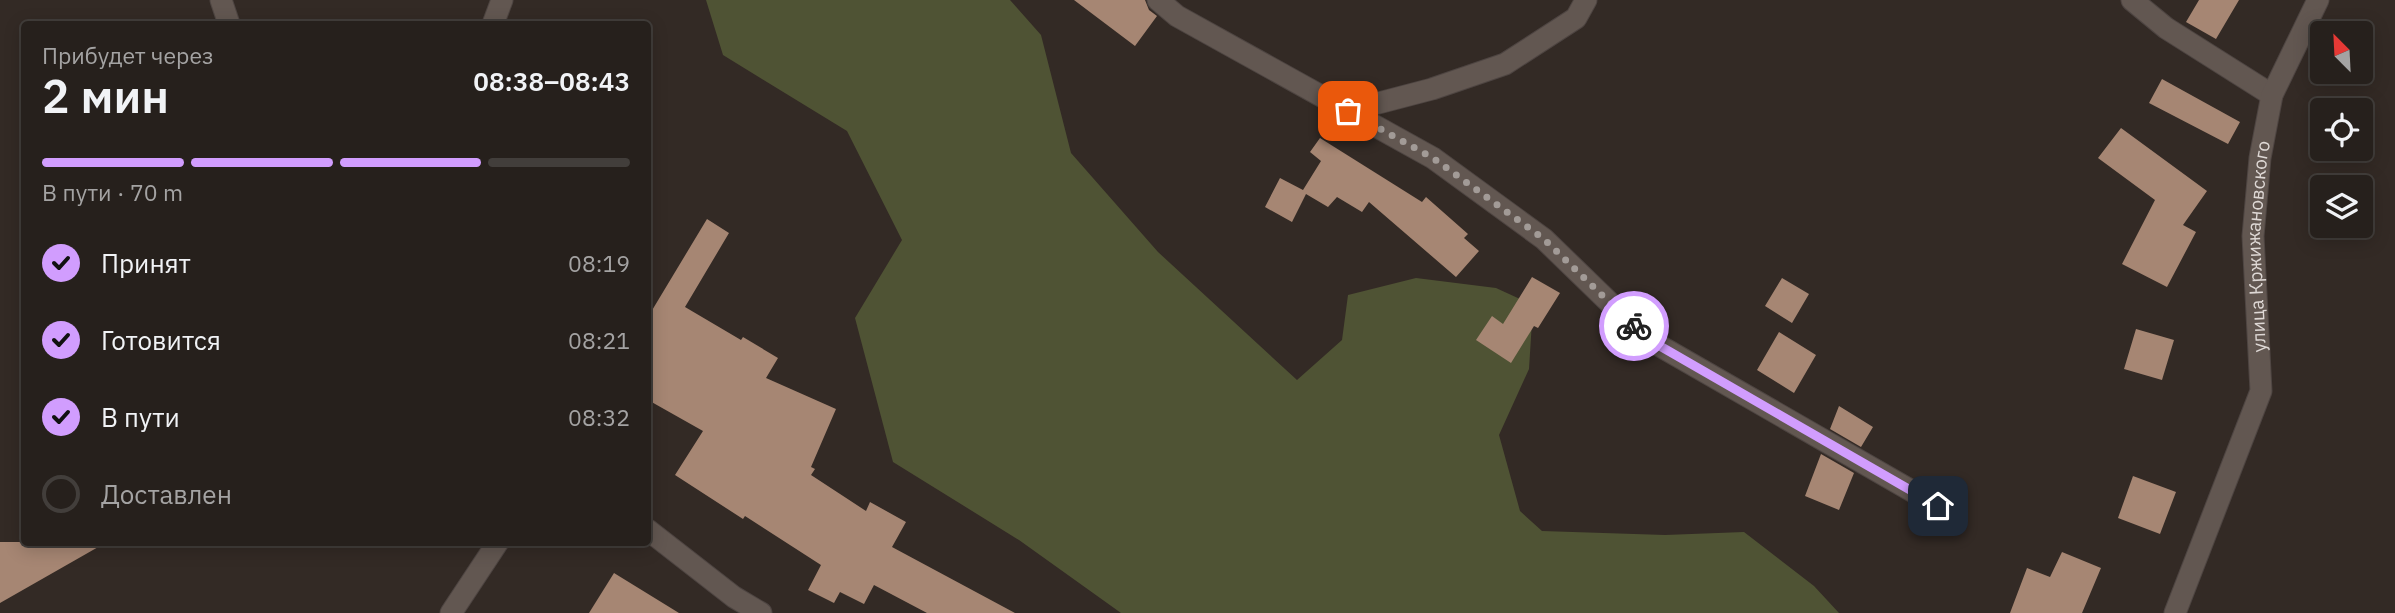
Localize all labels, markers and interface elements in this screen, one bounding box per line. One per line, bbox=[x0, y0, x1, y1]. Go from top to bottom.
north arrow bbox=[2310, 21, 2373, 84]
map controls bbox=[2310, 21, 2373, 238]
text: Прибудет через bbox=[42, 40, 214, 70]
text: 08:38–08:43 bbox=[473, 64, 630, 98]
text: 2 мин bbox=[42, 66, 169, 126]
pin bbox=[1318, 81, 1378, 141]
icon: bag bbox=[1329, 92, 1367, 130]
button: locate bbox=[2310, 98, 2373, 161]
street label: улица Кржижановского bbox=[2241, 139, 2275, 353]
button: layers bbox=[2310, 175, 2373, 238]
text: В пути · 70 m bbox=[42, 177, 183, 207]
icon: check bbox=[42, 244, 80, 282]
text: Принят bbox=[101, 246, 191, 280]
text: 08:19 bbox=[568, 248, 630, 278]
courier bbox=[1599, 291, 1669, 361]
icon: bike bbox=[1615, 307, 1653, 345]
icon: check bbox=[42, 321, 80, 359]
text: Готовится bbox=[101, 323, 221, 357]
text: 08:21 bbox=[568, 325, 630, 355]
icon: check bbox=[42, 398, 80, 436]
text: В пути bbox=[101, 400, 180, 434]
text: 08:32 bbox=[568, 402, 630, 432]
pin bbox=[1908, 476, 1968, 536]
text: Доставлен bbox=[101, 477, 232, 511]
icon: home bbox=[1919, 487, 1957, 525]

